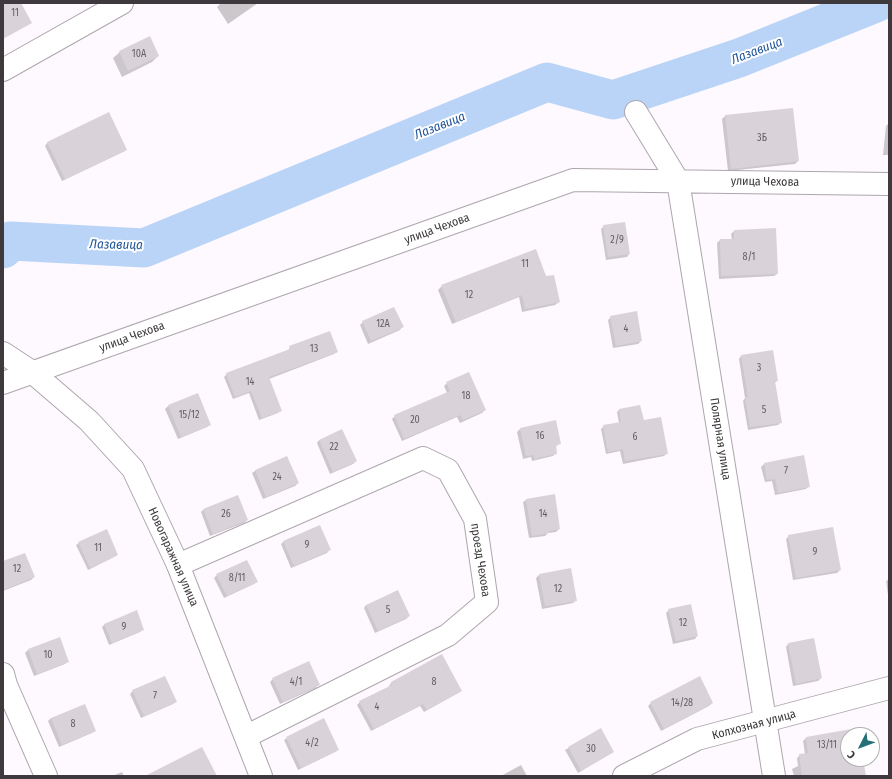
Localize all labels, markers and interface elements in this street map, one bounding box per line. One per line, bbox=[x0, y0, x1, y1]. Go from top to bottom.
house number: 11 bbox=[11, 7, 19, 19]
water label: Лазавица bbox=[729, 34, 785, 68]
house number: 10А bbox=[132, 48, 146, 60]
water label: Лазавица bbox=[412, 109, 468, 143]
house number: 3Б bbox=[757, 132, 767, 144]
street label: улица Чехова bbox=[731, 174, 799, 190]
street label: улица Чехова bbox=[402, 211, 472, 247]
house number: 2/9 bbox=[610, 234, 624, 246]
water label: Лазавица bbox=[89, 237, 143, 253]
house number: 8/1 bbox=[743, 251, 755, 263]
house number: 11 bbox=[521, 258, 529, 270]
house number: 12 bbox=[465, 289, 473, 301]
house number: 12А bbox=[376, 318, 390, 330]
street label: улица Чехова bbox=[97, 319, 167, 355]
house number: 4 bbox=[624, 323, 628, 335]
house number: 13 bbox=[310, 343, 318, 355]
house number: 3 bbox=[757, 362, 761, 374]
house number: 14 bbox=[246, 376, 254, 388]
house number: 18 bbox=[462, 390, 470, 402]
street label: Полярная улица bbox=[706, 397, 734, 481]
house number: 5 bbox=[762, 404, 766, 416]
house number: 15/12 bbox=[179, 409, 199, 421]
house number: 20 bbox=[410, 414, 420, 426]
house number: 16 bbox=[536, 430, 544, 442]
house number: 6 bbox=[633, 431, 637, 443]
house number: 22 bbox=[330, 441, 338, 453]
house number: 7 bbox=[784, 465, 788, 477]
house number: 24 bbox=[272, 471, 282, 483]
street label: Новогаражная улица bbox=[145, 505, 201, 609]
house number: 26 bbox=[221, 508, 231, 520]
house number: 14 bbox=[539, 508, 547, 520]
street label: проезд Чехова bbox=[467, 522, 493, 598]
house number: 9 bbox=[305, 539, 309, 551]
house number: 11 bbox=[94, 542, 102, 554]
house number: 9 bbox=[813, 546, 817, 558]
house number: 12 bbox=[13, 563, 21, 575]
house number: 8/11 bbox=[229, 572, 245, 584]
house number: 12 bbox=[554, 583, 562, 595]
house number: 5 bbox=[386, 604, 390, 616]
house number: 12 bbox=[679, 617, 687, 629]
house number: 9 bbox=[122, 621, 126, 633]
house number: 10 bbox=[43, 649, 53, 661]
house number: 4/1 bbox=[290, 676, 302, 688]
house number: 8 bbox=[432, 676, 436, 688]
house number: 7 bbox=[153, 690, 157, 702]
house number: 14/28 bbox=[671, 697, 693, 709]
house number: 4 bbox=[375, 701, 379, 713]
street label: Колхозная улица bbox=[711, 707, 797, 743]
house number: 8 bbox=[71, 718, 75, 730]
north arrow bbox=[840, 727, 880, 767]
house number: 4/2 bbox=[305, 737, 319, 749]
house number: 13/11 bbox=[817, 739, 837, 751]
house number: 30 bbox=[586, 743, 596, 755]
text: С bbox=[845, 748, 858, 761]

